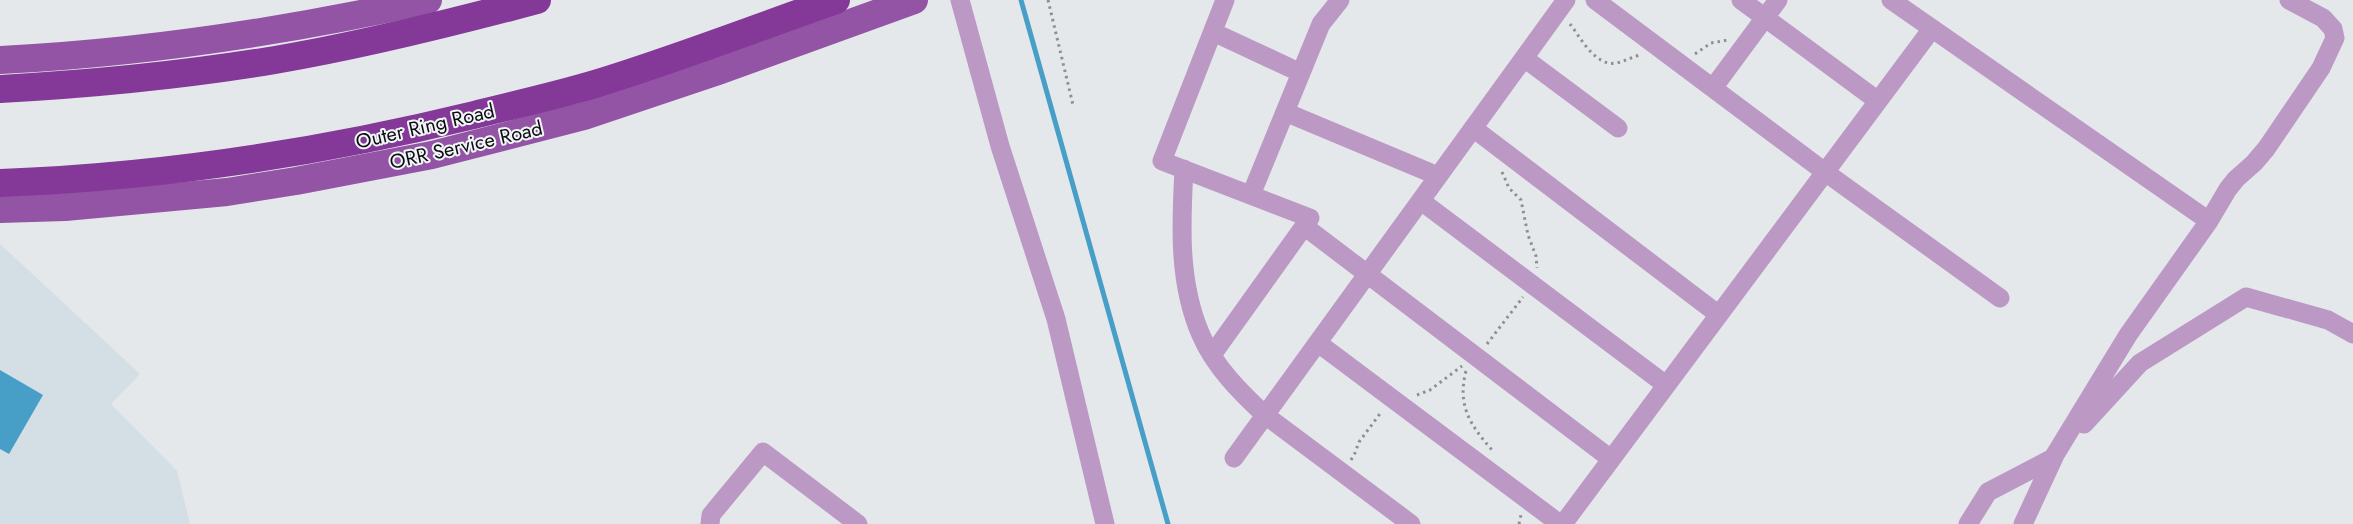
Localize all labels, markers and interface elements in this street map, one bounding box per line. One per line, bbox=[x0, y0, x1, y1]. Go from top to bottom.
street label: Outer Ring Road bbox=[353, 96, 497, 157]
street label: ORR Service Road bbox=[387, 114, 545, 177]

